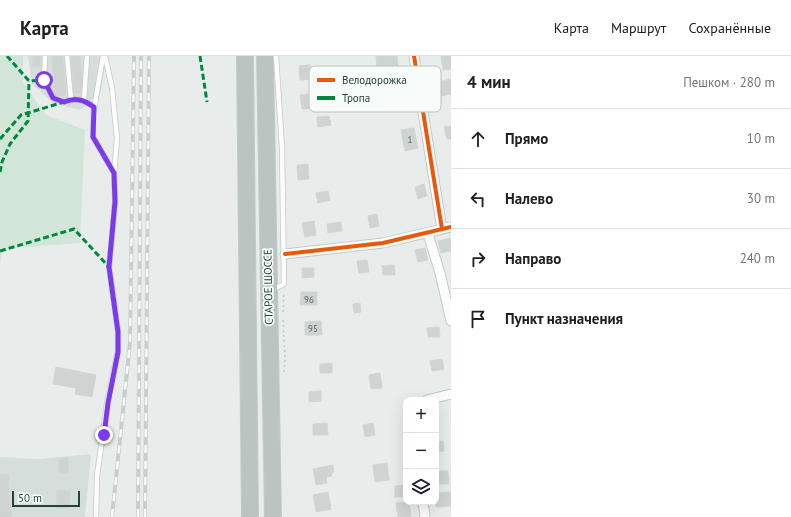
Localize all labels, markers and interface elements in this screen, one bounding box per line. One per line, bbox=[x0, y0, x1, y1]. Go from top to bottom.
text: Карта bbox=[20, 16, 69, 40]
text: Карта bbox=[554, 19, 589, 37]
text: Маршрут bbox=[611, 19, 666, 37]
text: Сохранённые bbox=[688, 19, 771, 37]
legend bbox=[309, 66, 441, 112]
route start bbox=[35, 71, 53, 89]
text: 4 мин bbox=[467, 71, 511, 93]
text: Велодорожка bbox=[342, 73, 407, 87]
text: Пешком · 280 m bbox=[683, 74, 775, 91]
text: Тропа bbox=[342, 91, 370, 105]
icon: ahead bbox=[467, 128, 489, 150]
text: Прямо bbox=[505, 129, 548, 148]
text: 10 m bbox=[747, 130, 775, 147]
house number: 1 bbox=[408, 134, 413, 145]
icon: left bbox=[467, 188, 489, 210]
text: Налево bbox=[505, 189, 553, 208]
text: 30 m bbox=[747, 190, 775, 207]
icon: right bbox=[467, 248, 489, 270]
street label: СТАРОЕ ШОССЕ bbox=[260, 249, 276, 325]
text: Направо bbox=[505, 249, 561, 268]
text: 240 m bbox=[740, 250, 775, 267]
house number: 96 bbox=[304, 294, 314, 305]
icon: arrive bbox=[467, 308, 489, 330]
text: Пункт назначения bbox=[505, 309, 623, 328]
house number: 95 bbox=[308, 323, 318, 334]
map controls bbox=[403, 397, 439, 505]
button: + bbox=[403, 397, 439, 433]
route end bbox=[95, 426, 113, 444]
button: − bbox=[403, 433, 439, 469]
button: layers bbox=[403, 469, 439, 505]
scale bar bbox=[12, 489, 80, 508]
text: 50 m bbox=[18, 491, 42, 505]

